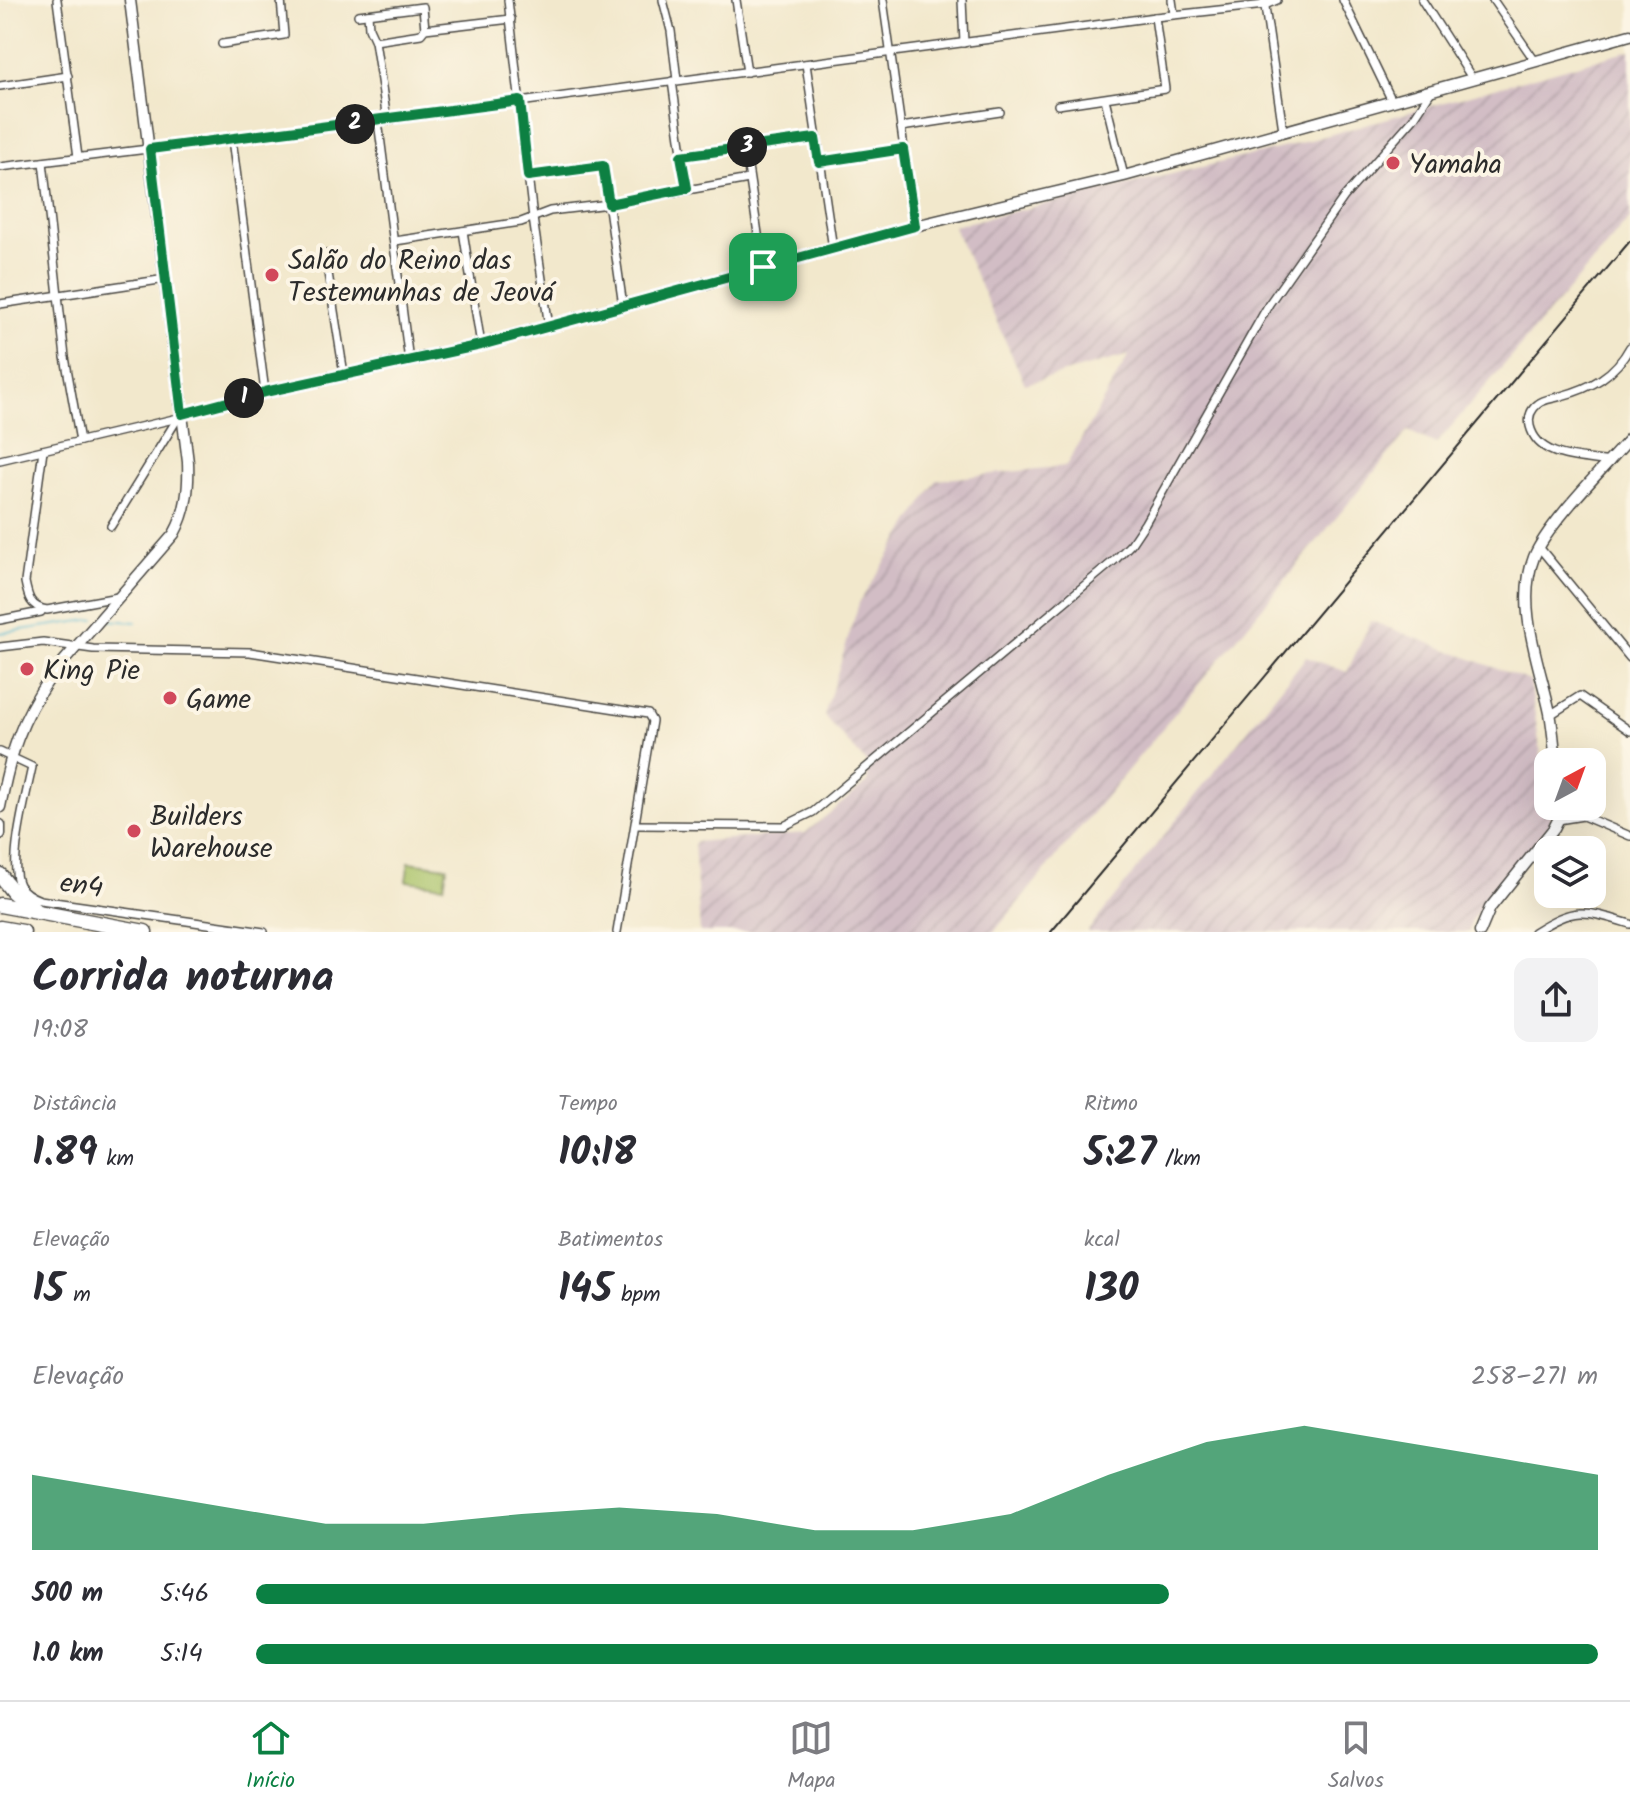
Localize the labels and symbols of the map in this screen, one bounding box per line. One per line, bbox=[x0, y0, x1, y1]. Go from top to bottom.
pin: 2 bbox=[335, 104, 375, 144]
pin: 3 bbox=[727, 127, 767, 167]
place label: Yamaha bbox=[1409, 143, 1502, 188]
marker: Yamaha bbox=[1384, 154, 1402, 172]
pin bbox=[729, 233, 797, 301]
place label: Salão do Reino das Testemunhas de Jeová bbox=[288, 239, 557, 316]
marker: Salão do Reino das Testemunhas de Jeová bbox=[263, 266, 281, 284]
pin: 1 bbox=[224, 378, 264, 418]
place label: King Pie bbox=[43, 649, 141, 694]
marker: King Pie bbox=[18, 660, 36, 678]
place label: Game bbox=[186, 678, 252, 723]
marker: Game bbox=[161, 689, 179, 707]
north arrow bbox=[1534, 748, 1606, 820]
place label: Builders Warehouse bbox=[150, 795, 273, 872]
marker: Builders Warehouse bbox=[125, 822, 143, 840]
street label: en4 bbox=[57, 861, 106, 912]

